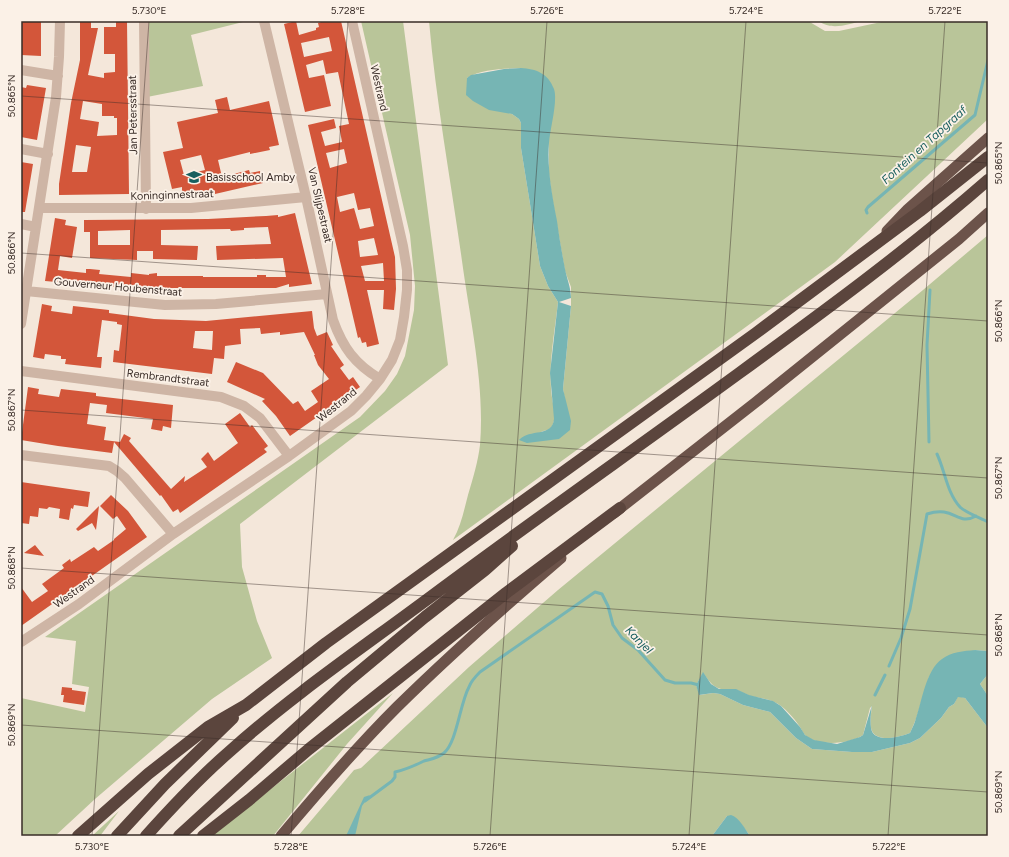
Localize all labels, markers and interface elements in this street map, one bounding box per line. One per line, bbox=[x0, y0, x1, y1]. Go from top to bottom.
text: 5.730°E bbox=[132, 4, 166, 17]
text: 5.728°E bbox=[331, 4, 365, 17]
text: 5.726°E bbox=[530, 4, 564, 17]
text: 5.724°E bbox=[729, 4, 763, 17]
text: 5.722°E bbox=[928, 4, 962, 17]
street label: Westrand bbox=[367, 63, 391, 113]
text: 50.865°N bbox=[5, 74, 18, 118]
street label: Jan Petersstraat bbox=[126, 75, 140, 155]
water label: Fontein en Tapgraaf bbox=[879, 102, 971, 187]
text: 50.865°N bbox=[992, 141, 1005, 185]
street label: Van Slijpestraat bbox=[305, 166, 335, 244]
school or university icon: Basisschool Amby bbox=[185, 168, 203, 186]
place label: Basisschool Amby bbox=[206, 171, 295, 184]
street label: Koninginnestraat bbox=[130, 187, 214, 203]
text: 50.866°N bbox=[5, 231, 18, 275]
street label: Gouverneur Houbenstraat bbox=[53, 275, 183, 299]
text: 50.866°N bbox=[992, 299, 1005, 343]
street label: Rembrandtstraat bbox=[126, 366, 210, 390]
street label: Westrand bbox=[315, 385, 359, 425]
text: 50.867°N bbox=[5, 389, 18, 431]
text: 50.867°N bbox=[992, 457, 1005, 499]
text: 50.868°N bbox=[5, 546, 18, 590]
street label: Westrand bbox=[51, 573, 97, 611]
text: 50.868°N bbox=[992, 613, 1005, 657]
water label: Kanjel bbox=[622, 623, 656, 657]
text: 50.869°N bbox=[5, 703, 18, 747]
text: 50.869°N bbox=[992, 770, 1005, 814]
text: 5.730°E bbox=[75, 840, 109, 853]
text: 5.728°E bbox=[274, 840, 308, 853]
text: 5.726°E bbox=[473, 840, 507, 853]
text: 5.724°E bbox=[672, 840, 706, 853]
text: 5.722°E bbox=[872, 840, 906, 853]

